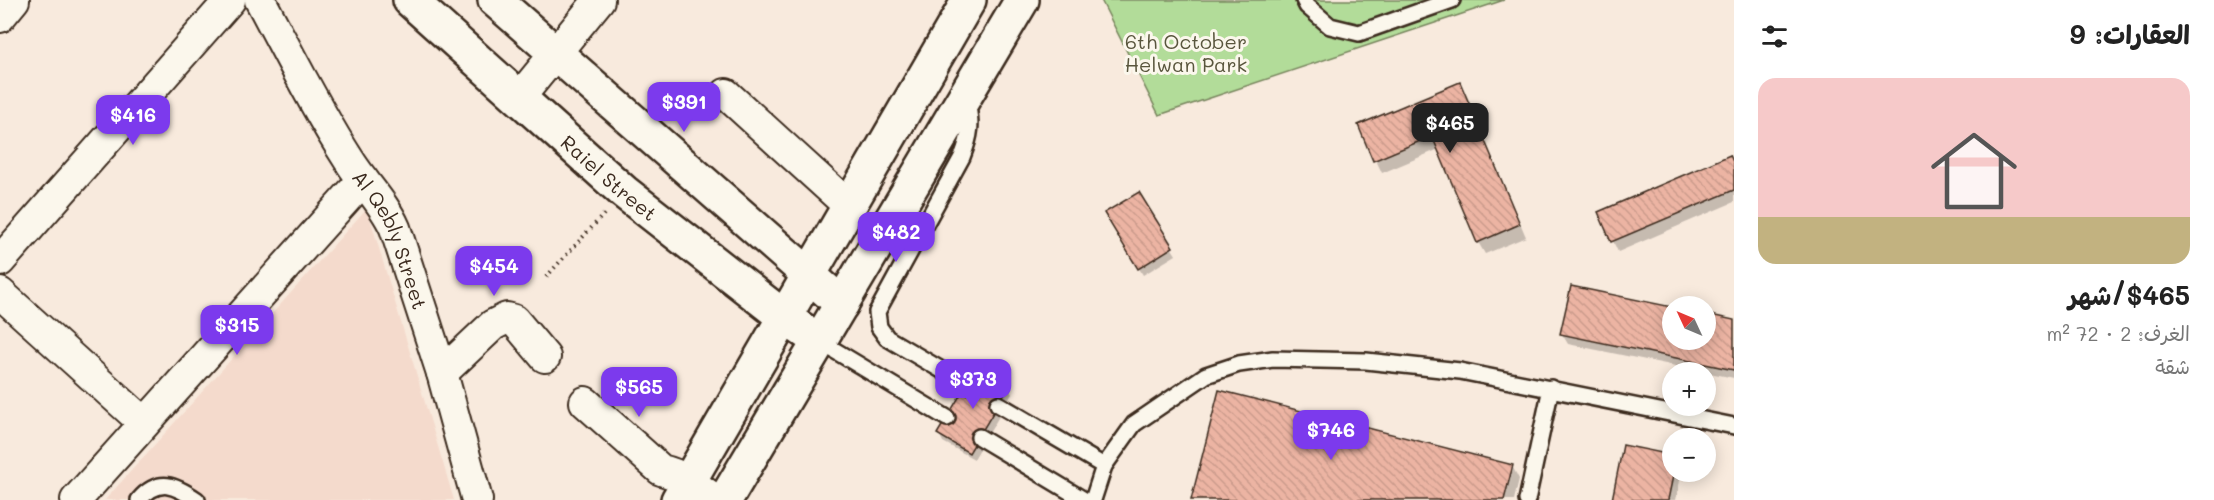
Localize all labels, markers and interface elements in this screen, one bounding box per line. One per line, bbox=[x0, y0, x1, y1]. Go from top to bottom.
text: العقارات: 9 bbox=[2070, 17, 2190, 51]
icon: filters bbox=[1758, 20, 1791, 53]
park label: 6th October Helwan Park bbox=[1125, 28, 1247, 77]
pin: $391 bbox=[648, 82, 720, 133]
text: $391 bbox=[661, 88, 707, 114]
pin: $416 bbox=[97, 95, 169, 146]
text: $416 bbox=[110, 101, 156, 127]
pin: $465 bbox=[1414, 103, 1486, 154]
text: $465 bbox=[1426, 109, 1474, 135]
icon: home bbox=[1920, 117, 2028, 225]
street label: Raiel Street bbox=[556, 129, 663, 226]
street label: Al Qebly Street bbox=[347, 165, 433, 312]
pin: $482 bbox=[860, 212, 932, 263]
text: $482 bbox=[872, 218, 920, 244]
pin: $454 bbox=[458, 246, 530, 297]
text: $454 bbox=[469, 252, 519, 278]
text: $465/شهر bbox=[2068, 278, 2190, 312]
north arrow bbox=[1662, 296, 1716, 350]
map controls bbox=[1662, 296, 1716, 482]
pin: $315 bbox=[201, 305, 273, 356]
text: $315 bbox=[215, 311, 259, 337]
text: الغرف: 2 · 72 m² bbox=[2046, 320, 2190, 346]
text: شقة bbox=[2155, 353, 2190, 379]
pin: $373 bbox=[937, 359, 1009, 410]
button: + bbox=[1662, 362, 1716, 416]
text: $373 bbox=[949, 365, 997, 391]
pin: $565 bbox=[603, 367, 675, 418]
text: $565 bbox=[615, 373, 663, 399]
pin: $746 bbox=[1295, 410, 1367, 461]
text: $746 bbox=[1307, 416, 1355, 442]
button: − bbox=[1662, 428, 1716, 482]

